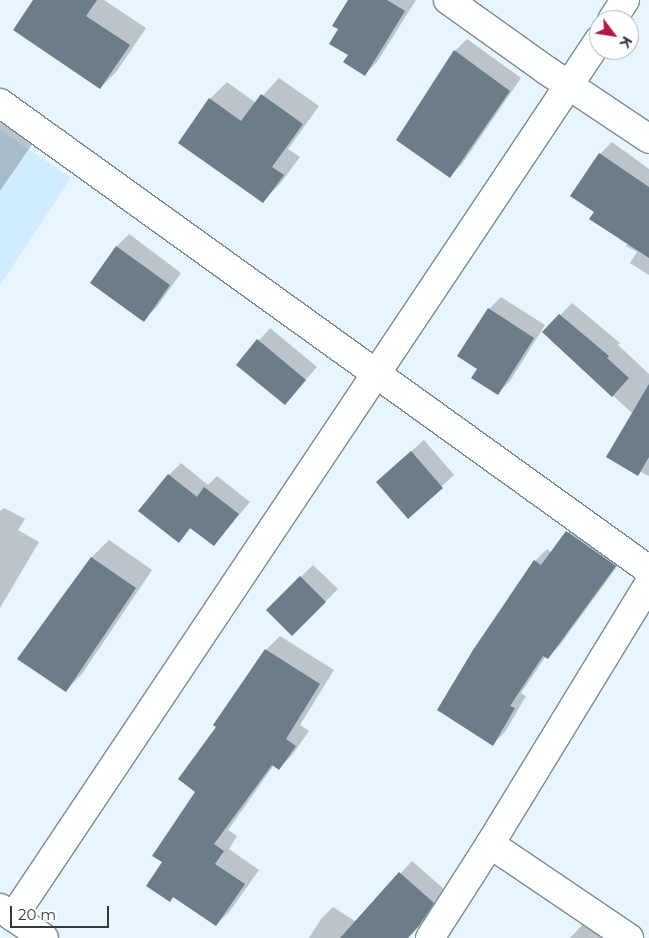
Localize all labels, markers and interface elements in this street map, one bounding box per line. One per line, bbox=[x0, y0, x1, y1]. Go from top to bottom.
north arrow bbox=[589, 10, 639, 60]
text: K bbox=[616, 33, 636, 51]
scale bar bbox=[12, 896, 111, 928]
text: 20 m bbox=[18, 905, 56, 924]

